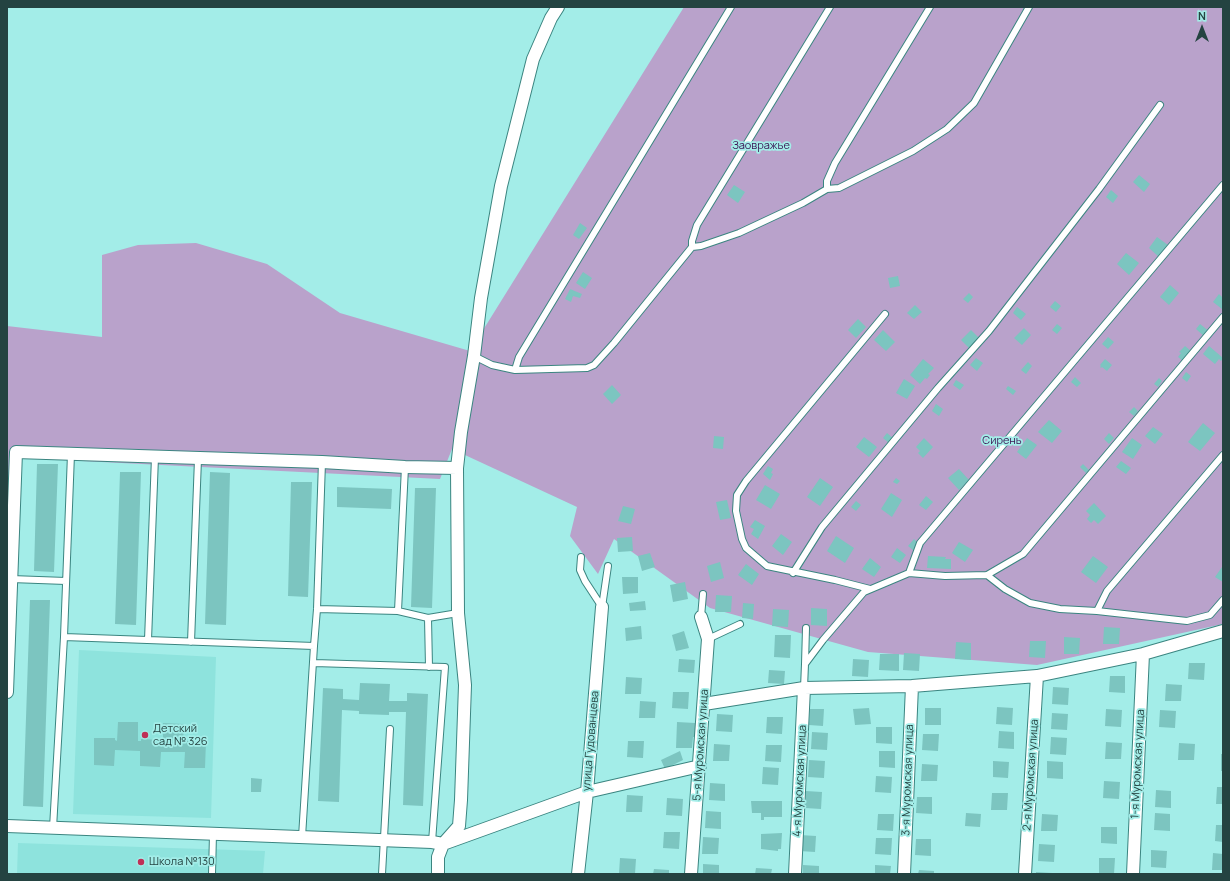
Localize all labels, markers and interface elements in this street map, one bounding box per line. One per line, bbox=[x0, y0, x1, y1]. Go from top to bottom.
north arrow bbox=[1182, 8, 1222, 48]
text: N bbox=[1198, 8, 1206, 23]
park label: Заовражье bbox=[732, 139, 790, 153]
park label: Сирень bbox=[982, 434, 1022, 448]
street label: 5-я Муромская улица bbox=[691, 689, 711, 801]
street label: улица Гудованцева bbox=[580, 690, 602, 792]
street label: 1-я Муромская улица bbox=[1129, 709, 1147, 819]
street label: 2-я Муромская улица bbox=[1021, 719, 1041, 831]
place label: Детский сад № 326 bbox=[153, 722, 207, 748]
street label: 3-я Муромская улица bbox=[899, 724, 917, 836]
street label: 4-я Муромская улица bbox=[790, 725, 810, 837]
marker: Детский сад № 326 bbox=[140, 730, 150, 740]
place label: Школа №130 bbox=[149, 855, 215, 869]
marker: Школа №130 bbox=[136, 857, 146, 867]

